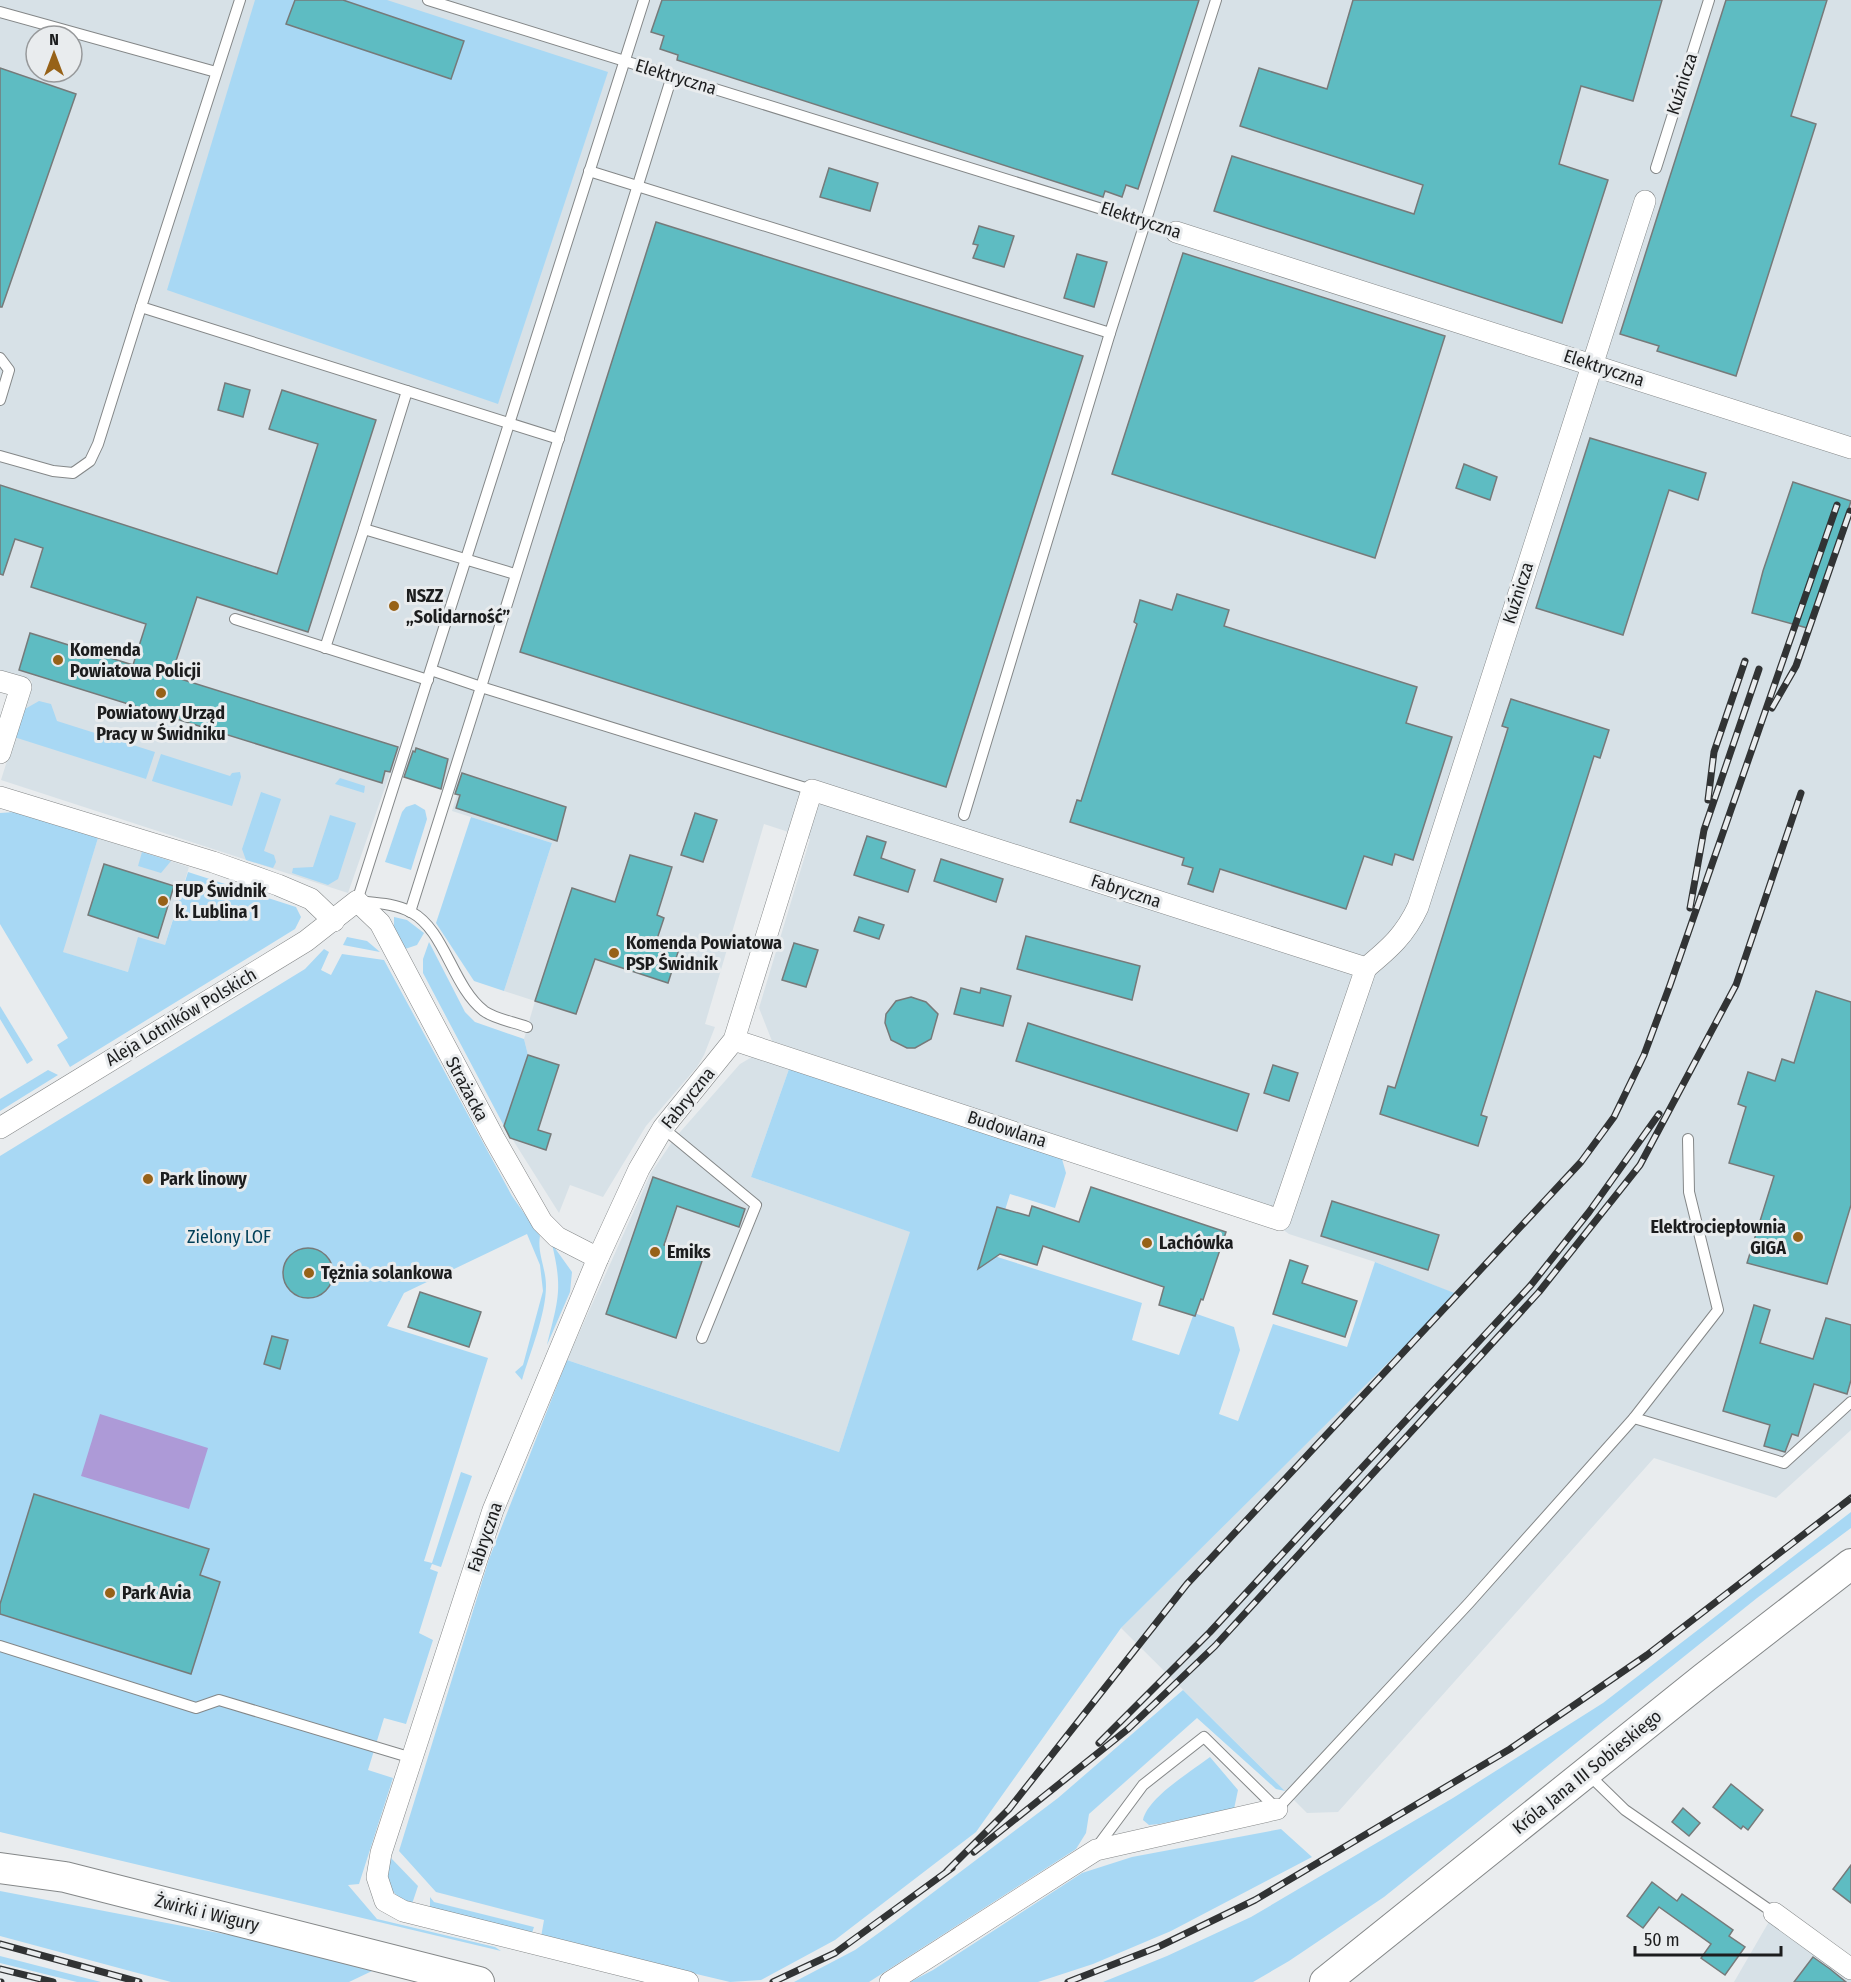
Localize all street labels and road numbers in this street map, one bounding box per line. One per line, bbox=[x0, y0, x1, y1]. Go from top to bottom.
street label: Kuźnicza bbox=[1662, 50, 1702, 118]
street label: Elektryczna bbox=[633, 54, 719, 100]
street label: Elektryczna bbox=[1098, 197, 1184, 243]
street label: Elektryczna bbox=[1561, 345, 1647, 391]
street label: Kuźnicza bbox=[1498, 559, 1538, 627]
street label: Fabryczna bbox=[1088, 869, 1164, 913]
street label: Aleja Lotników Polskich bbox=[102, 963, 260, 1071]
street label: Strażacka bbox=[441, 1053, 493, 1125]
street label: Fabryczna bbox=[657, 1063, 719, 1133]
street label: Budowlana bbox=[965, 1106, 1050, 1152]
street label: Fabryczna bbox=[463, 1499, 507, 1575]
street label: Króla Jana III Sobieskiego bbox=[1508, 1705, 1666, 1839]
street label: Żwirki i Wigury bbox=[152, 1889, 262, 1937]

